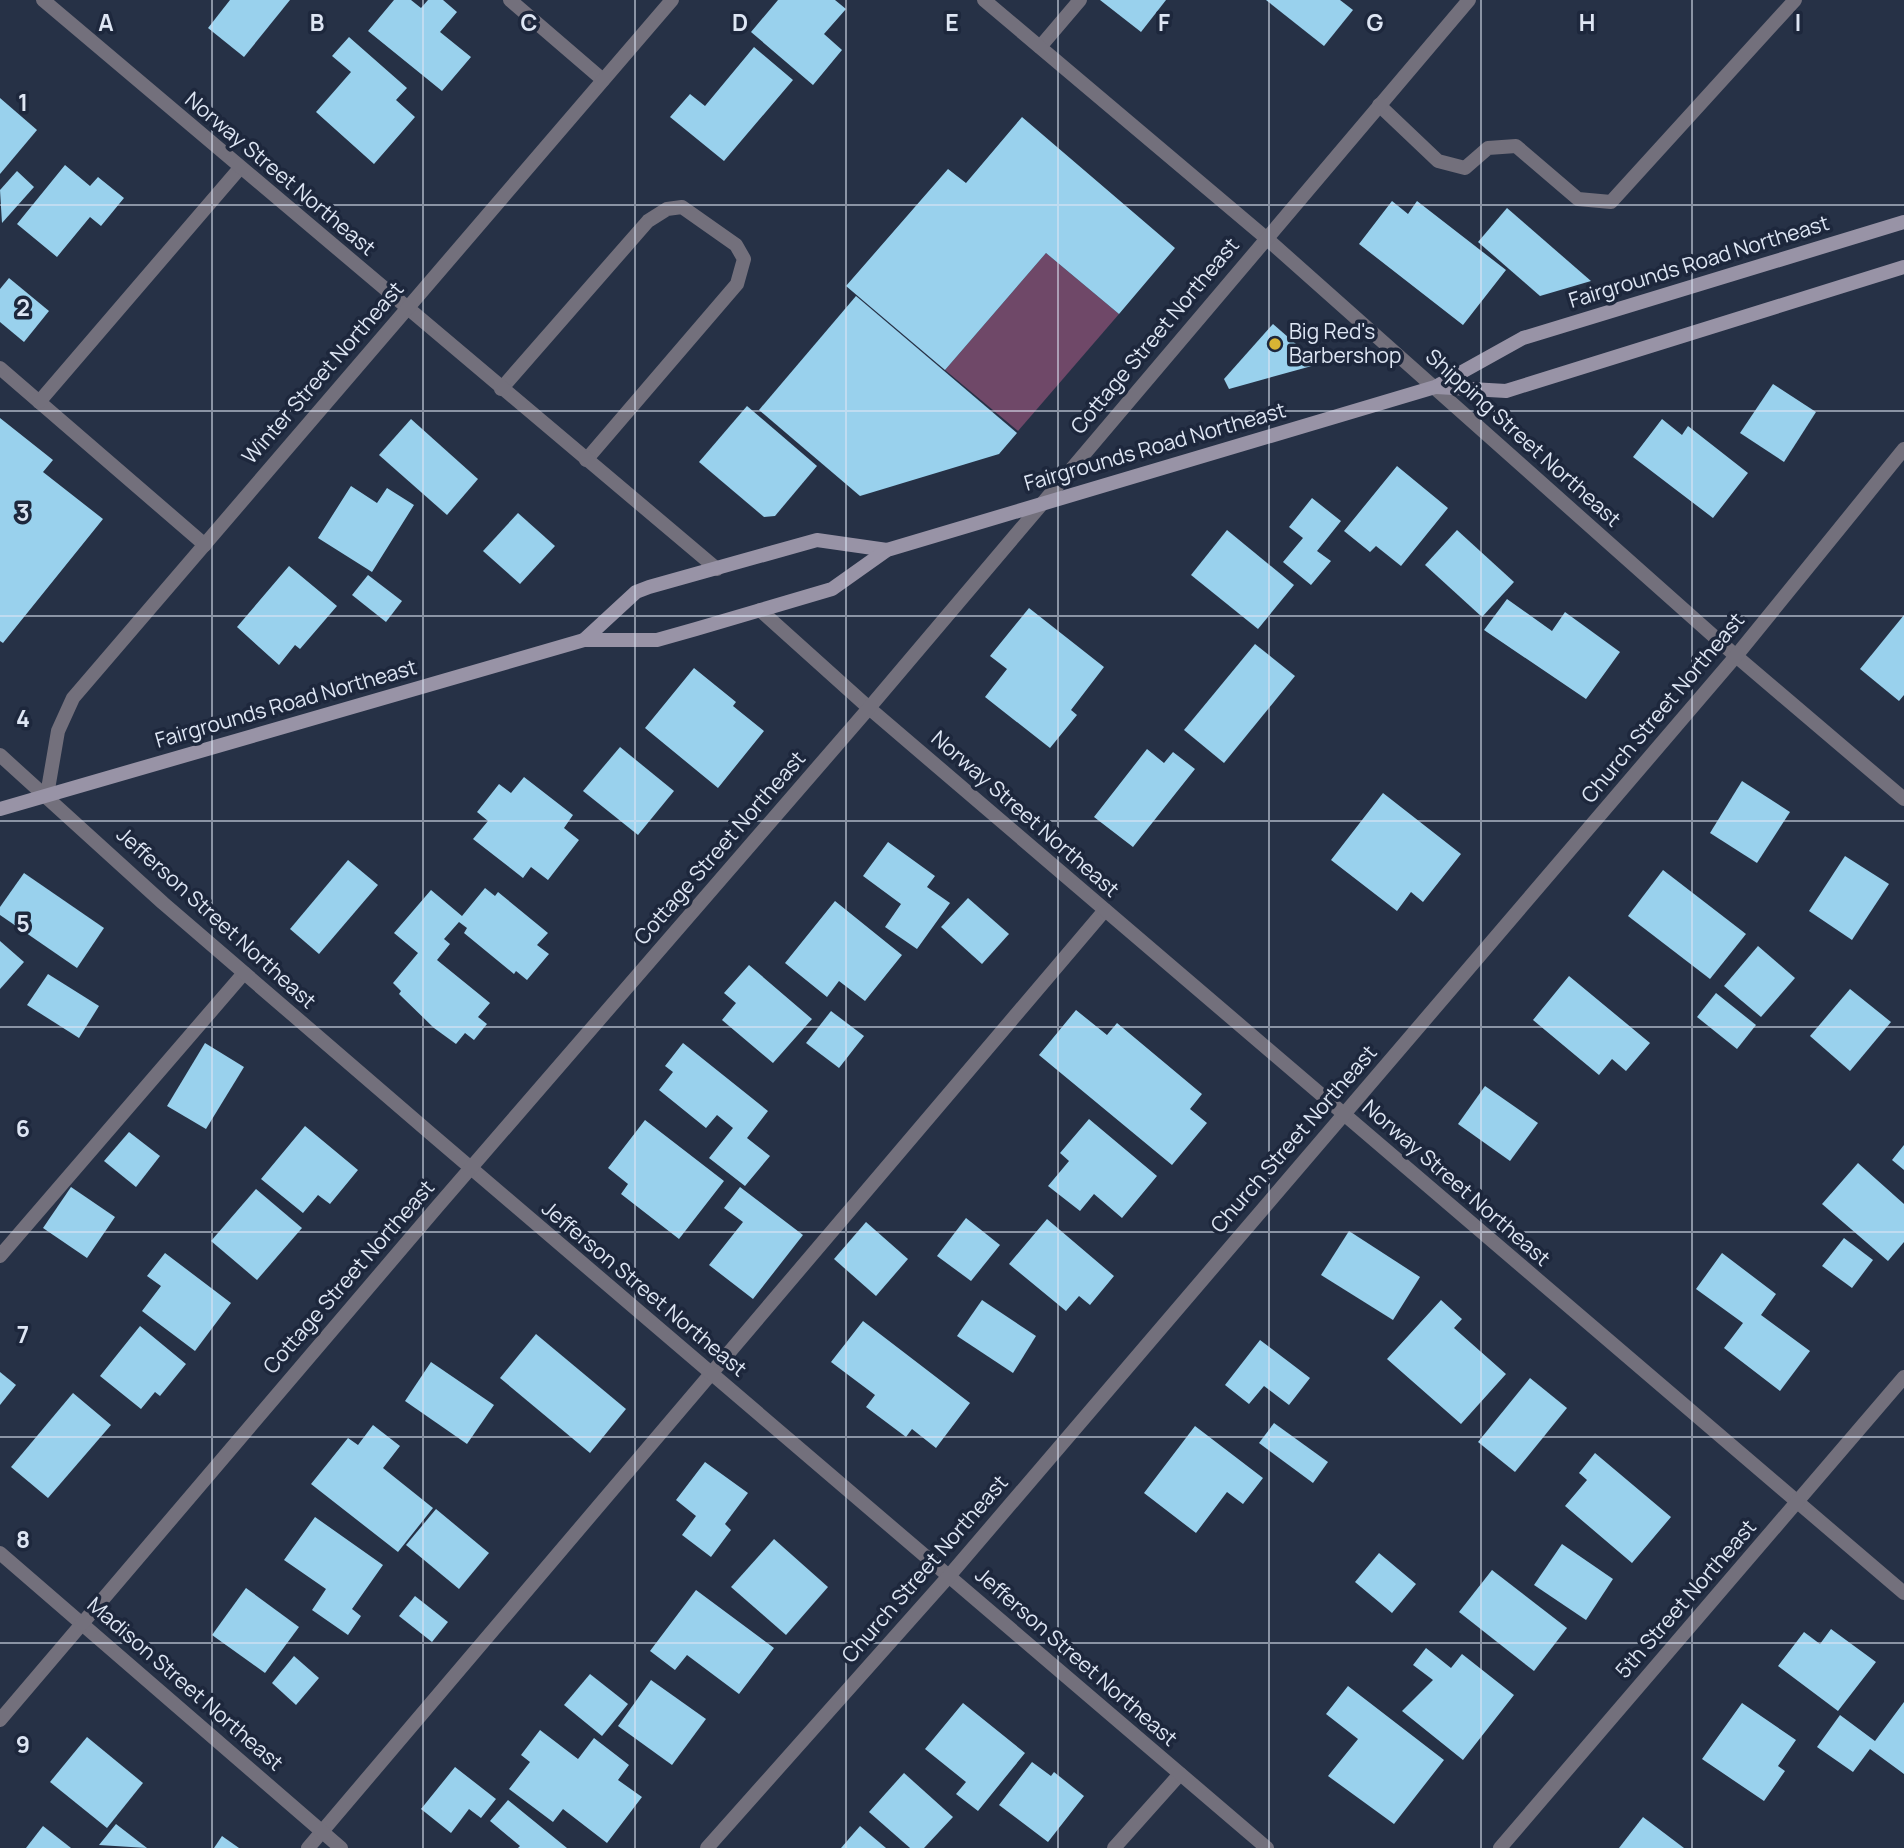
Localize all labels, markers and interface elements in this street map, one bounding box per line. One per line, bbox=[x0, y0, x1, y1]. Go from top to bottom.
text: A bbox=[98, 6, 114, 38]
text: B bbox=[310, 6, 324, 38]
text: C bbox=[521, 6, 538, 38]
text: D bbox=[732, 6, 748, 38]
text: E bbox=[945, 6, 959, 38]
text: F bbox=[1158, 6, 1170, 38]
text: G bbox=[1367, 6, 1384, 38]
text: H bbox=[1579, 6, 1595, 38]
text: I bbox=[1795, 6, 1801, 38]
street label: Norway Street Northeast bbox=[180, 85, 382, 261]
text: 1 bbox=[18, 86, 28, 118]
street label: Fairgrounds Road Northeast bbox=[1565, 208, 1832, 314]
street label: Cottage Street Northeast bbox=[1064, 231, 1245, 439]
street label: Winter Street Northeast bbox=[235, 275, 409, 469]
text: 2 bbox=[16, 291, 30, 323]
place label: Big Red's Barbershop bbox=[1289, 317, 1401, 369]
marker: Big Red's Barbershop bbox=[1267, 336, 1283, 352]
street label: Shipping Street Northeast bbox=[1420, 342, 1627, 532]
street label: Fairgrounds Road Northeast bbox=[1021, 395, 1289, 497]
text: 3 bbox=[16, 496, 30, 528]
street label: Church Street Northeast bbox=[1574, 606, 1750, 808]
street label: Fairgrounds Road Northeast bbox=[152, 652, 420, 754]
text: 4 bbox=[16, 702, 30, 734]
street label: Norway Street Northeast bbox=[926, 724, 1126, 903]
street label: Cottage Street Northeast bbox=[627, 745, 811, 950]
street label: Jefferson Street Northeast bbox=[111, 820, 322, 1014]
text: 5 bbox=[16, 907, 30, 939]
street label: Church Street Northeast bbox=[1204, 1039, 1383, 1238]
street label: Norway Street Northeast bbox=[1357, 1093, 1557, 1272]
text: 6 bbox=[16, 1112, 30, 1144]
street label: Cottage Street Northeast bbox=[256, 1174, 440, 1379]
street label: Jefferson Street Northeast bbox=[536, 1194, 753, 1382]
text: 7 bbox=[17, 1318, 29, 1350]
street label: Church Street Northeast bbox=[835, 1469, 1014, 1668]
street label: 5th Street Northeast bbox=[1609, 1513, 1762, 1684]
text: 8 bbox=[16, 1523, 30, 1555]
street label: Jefferson Street Northeast bbox=[970, 1561, 1184, 1752]
street label: Madison Street Northeast bbox=[82, 1590, 290, 1776]
text: 9 bbox=[16, 1728, 30, 1760]

